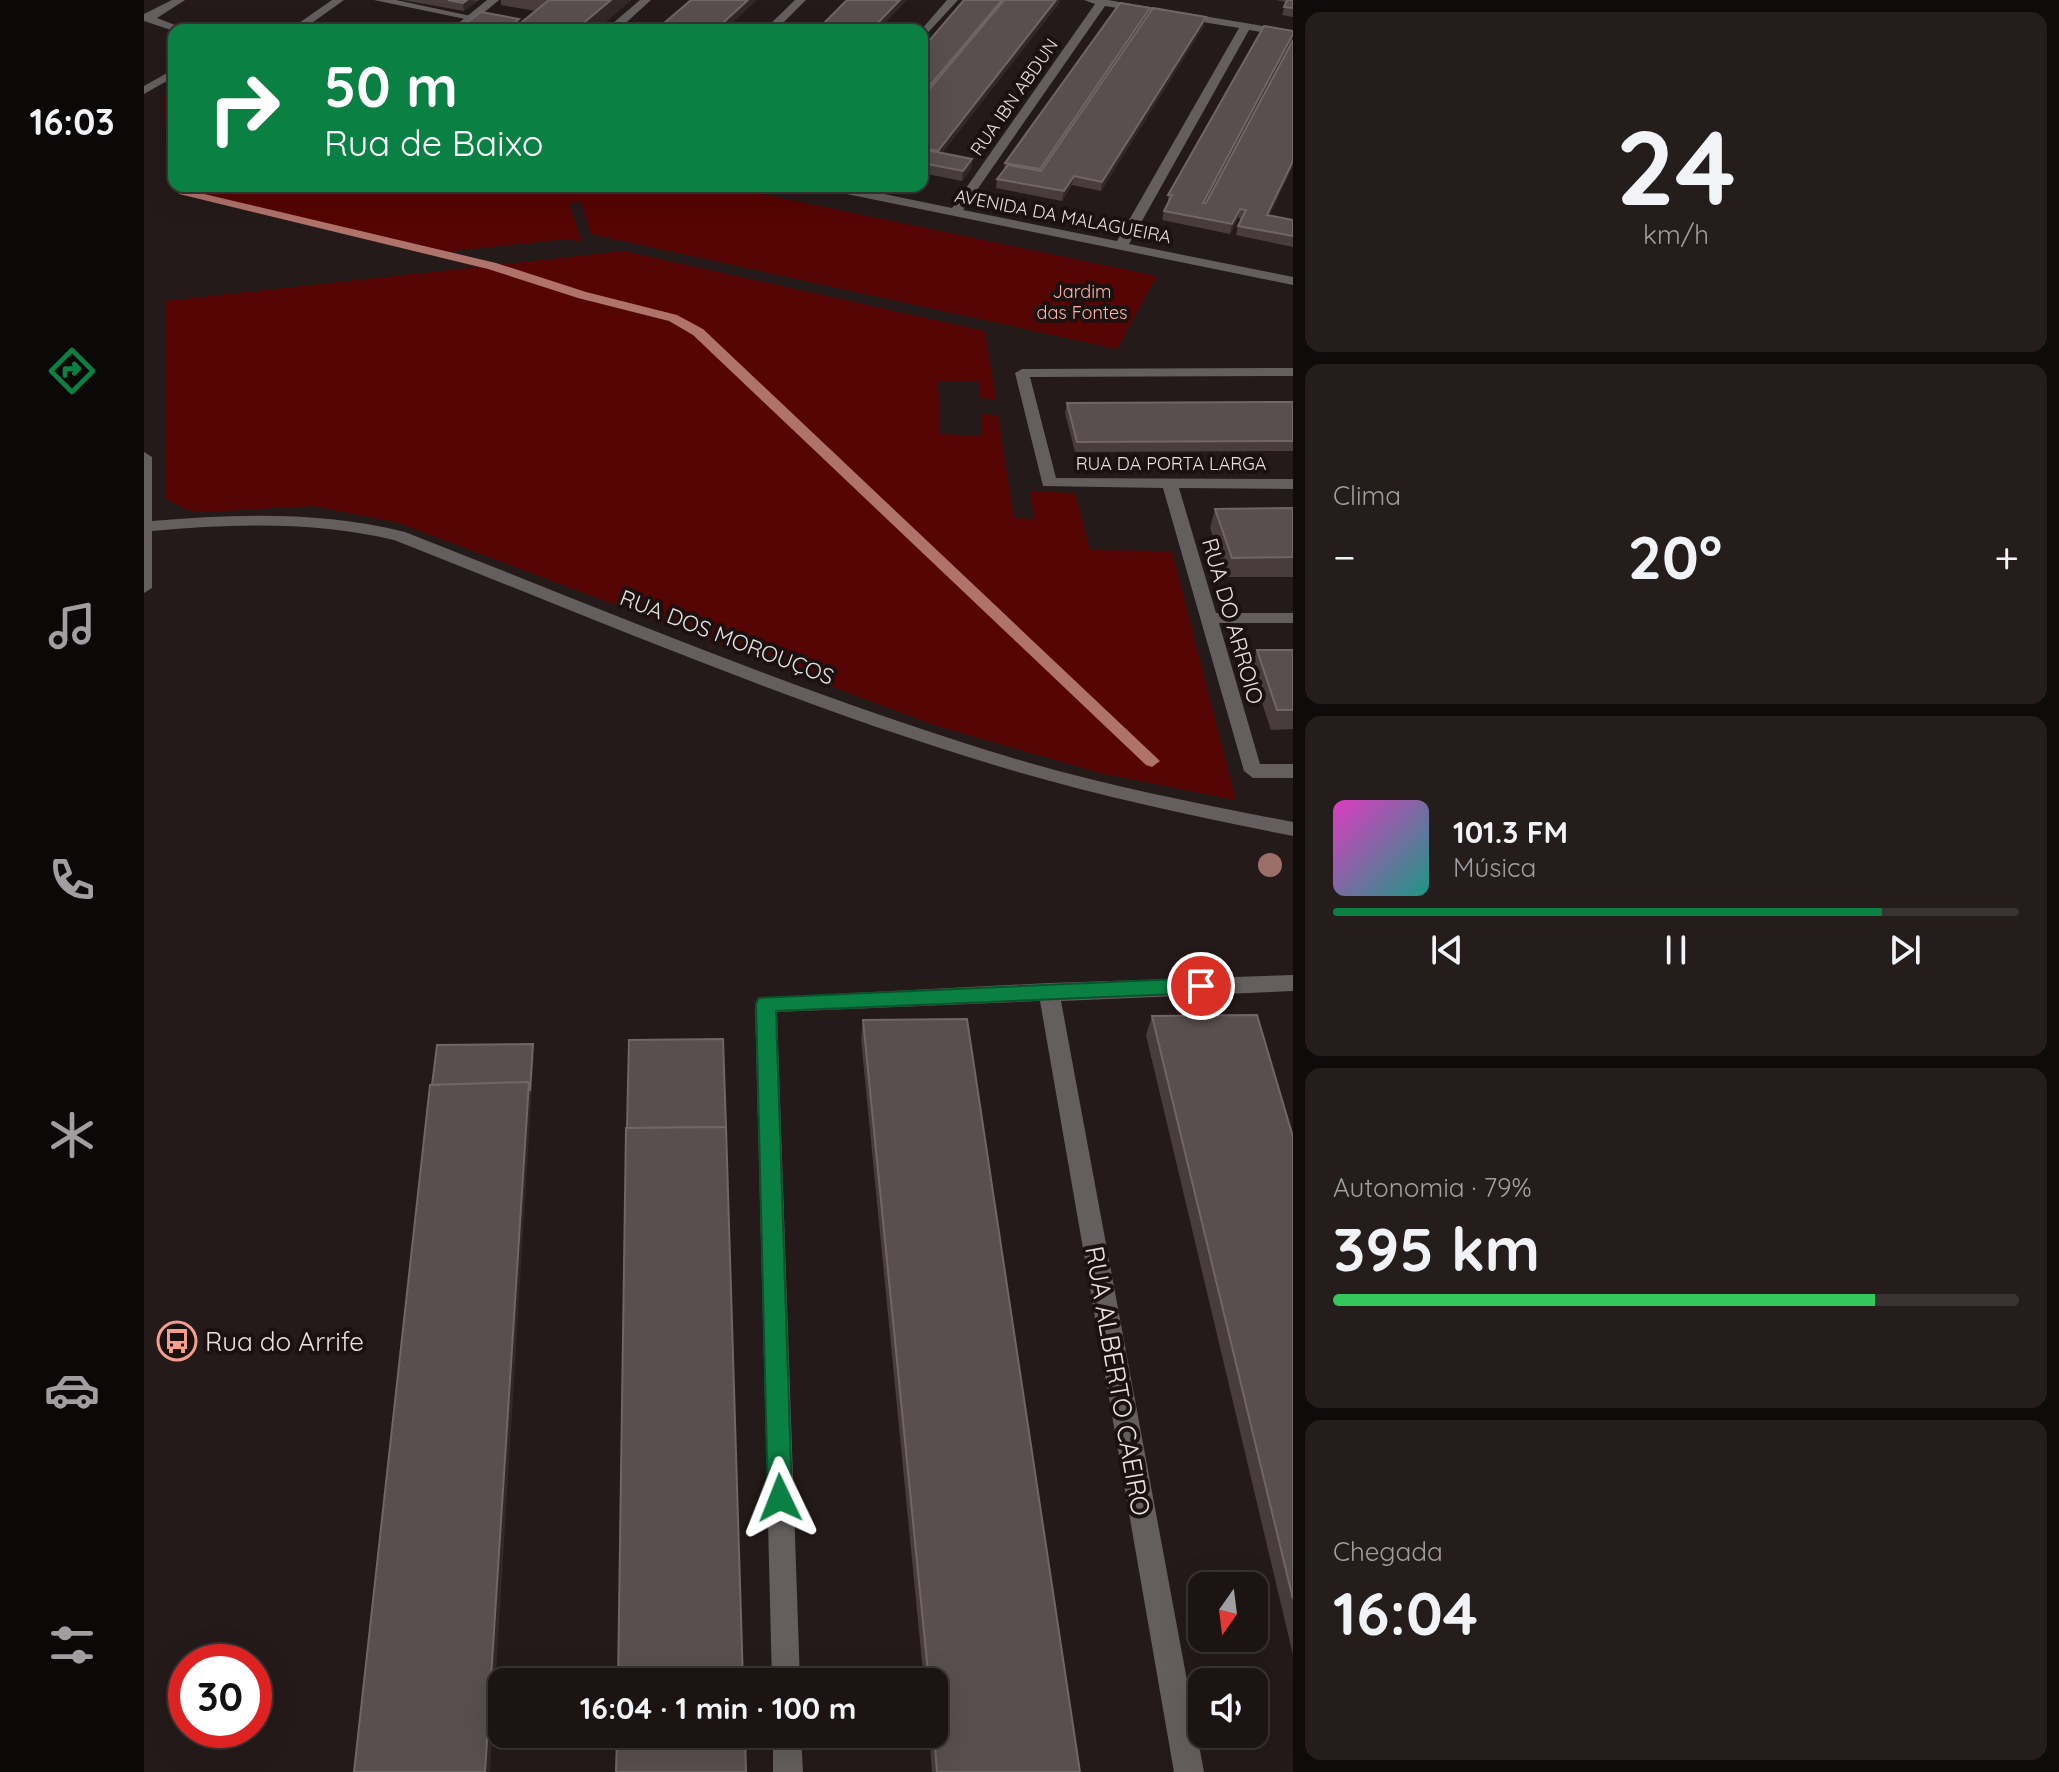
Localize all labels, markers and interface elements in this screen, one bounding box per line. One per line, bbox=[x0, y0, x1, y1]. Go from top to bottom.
street label: RUA IBN ABDUN bbox=[965, 34, 1063, 160]
text: 50 m bbox=[324, 51, 458, 121]
icon: right bbox=[192, 56, 296, 160]
text: 16:03 bbox=[29, 99, 115, 144]
text: 24 bbox=[1616, 101, 1736, 231]
text: Rua de Baixo bbox=[324, 120, 544, 165]
street label: AVENIDA DA MALAGUEIRA bbox=[953, 184, 1174, 248]
text: km/h bbox=[1643, 218, 1709, 251]
park label: Jardim das Fontes bbox=[1037, 280, 1128, 324]
icon: directions bbox=[44, 343, 100, 399]
street label: RUA DA PORTA LARGA bbox=[1076, 452, 1267, 475]
text: Clima bbox=[1333, 479, 1401, 512]
text: 20° bbox=[1628, 519, 1722, 594]
text: − bbox=[1333, 529, 1356, 584]
text: + bbox=[1994, 529, 2019, 584]
street label: RUA DO ARROIO bbox=[1196, 535, 1270, 707]
street label: RUA DOS MOROUÇOS bbox=[616, 583, 838, 691]
icon: music bbox=[44, 598, 100, 654]
text: 101.3 FM bbox=[1453, 813, 1568, 851]
text: Música bbox=[1453, 851, 1536, 884]
icon: phone bbox=[44, 852, 100, 908]
icon: previous bbox=[1425, 928, 1469, 972]
icon: pause bbox=[1654, 928, 1698, 972]
icon: next bbox=[1883, 928, 1927, 972]
pin bbox=[1167, 952, 1235, 1020]
icon: arrive bbox=[1179, 964, 1223, 1008]
icon: climate bbox=[44, 1107, 100, 1163]
text: Autonomia · 79% bbox=[1333, 1171, 1532, 1204]
text: 395 km bbox=[1333, 1211, 1540, 1286]
street label: RUA ALBERTO CAEIRO bbox=[1078, 1244, 1158, 1518]
bus stop icon: Rua do Arrife bbox=[156, 1320, 198, 1362]
place label: Rua do Arrife bbox=[205, 1325, 364, 1358]
icon: car bbox=[44, 1362, 100, 1418]
position arrow bbox=[738, 1456, 822, 1540]
text: Chegada bbox=[1333, 1535, 1443, 1568]
north arrow bbox=[1188, 1572, 1268, 1652]
map controls bbox=[1188, 1572, 1268, 1748]
text: 16:04 bbox=[1333, 1575, 1478, 1650]
icon: filters bbox=[44, 1617, 100, 1673]
speed limit sign: 30 bbox=[168, 1644, 272, 1748]
button: sound bbox=[1188, 1668, 1268, 1748]
text: 16:04 · 1 min · 100 m bbox=[580, 1689, 856, 1727]

